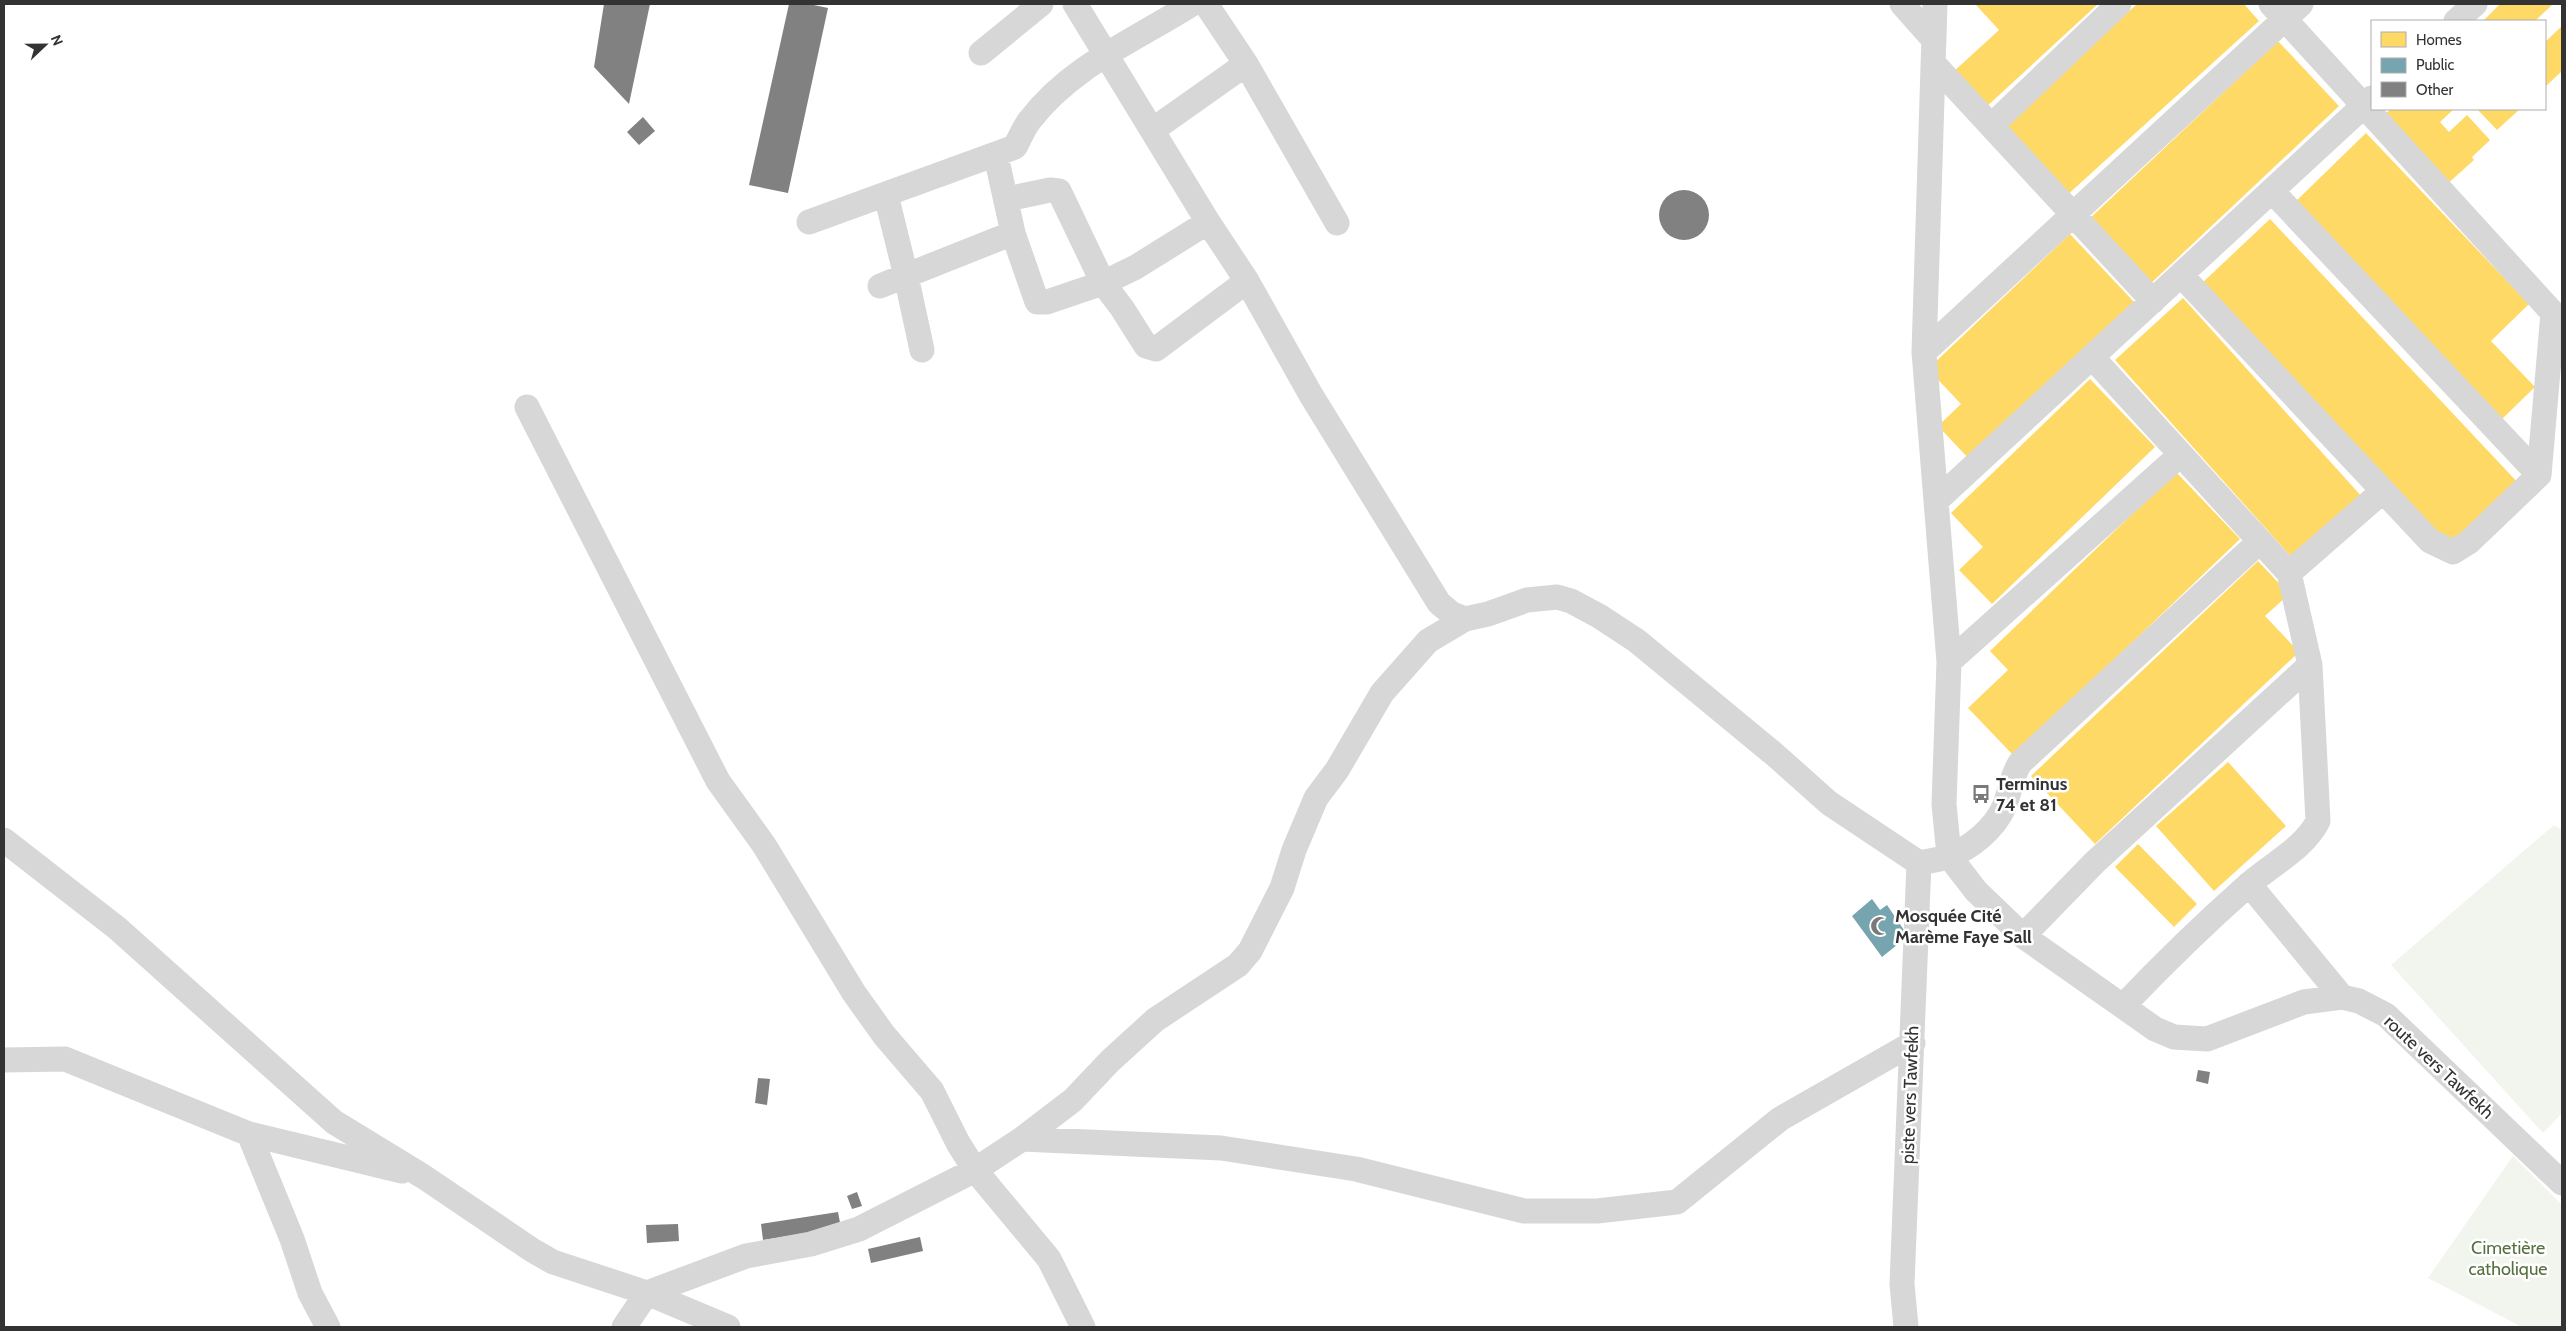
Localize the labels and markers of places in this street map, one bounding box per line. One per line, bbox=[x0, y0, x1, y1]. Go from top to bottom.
place label: Terminus 74 et 81 bbox=[1996, 773, 2068, 816]
bus stop icon: Terminus 74 et 81 bbox=[1970, 783, 1992, 805]
place label: Mosquée Cité Marème Faye Sall bbox=[1895, 905, 2032, 948]
mosque icon: Mosquée Cité Marème Faye Sall bbox=[1869, 915, 1891, 937]

